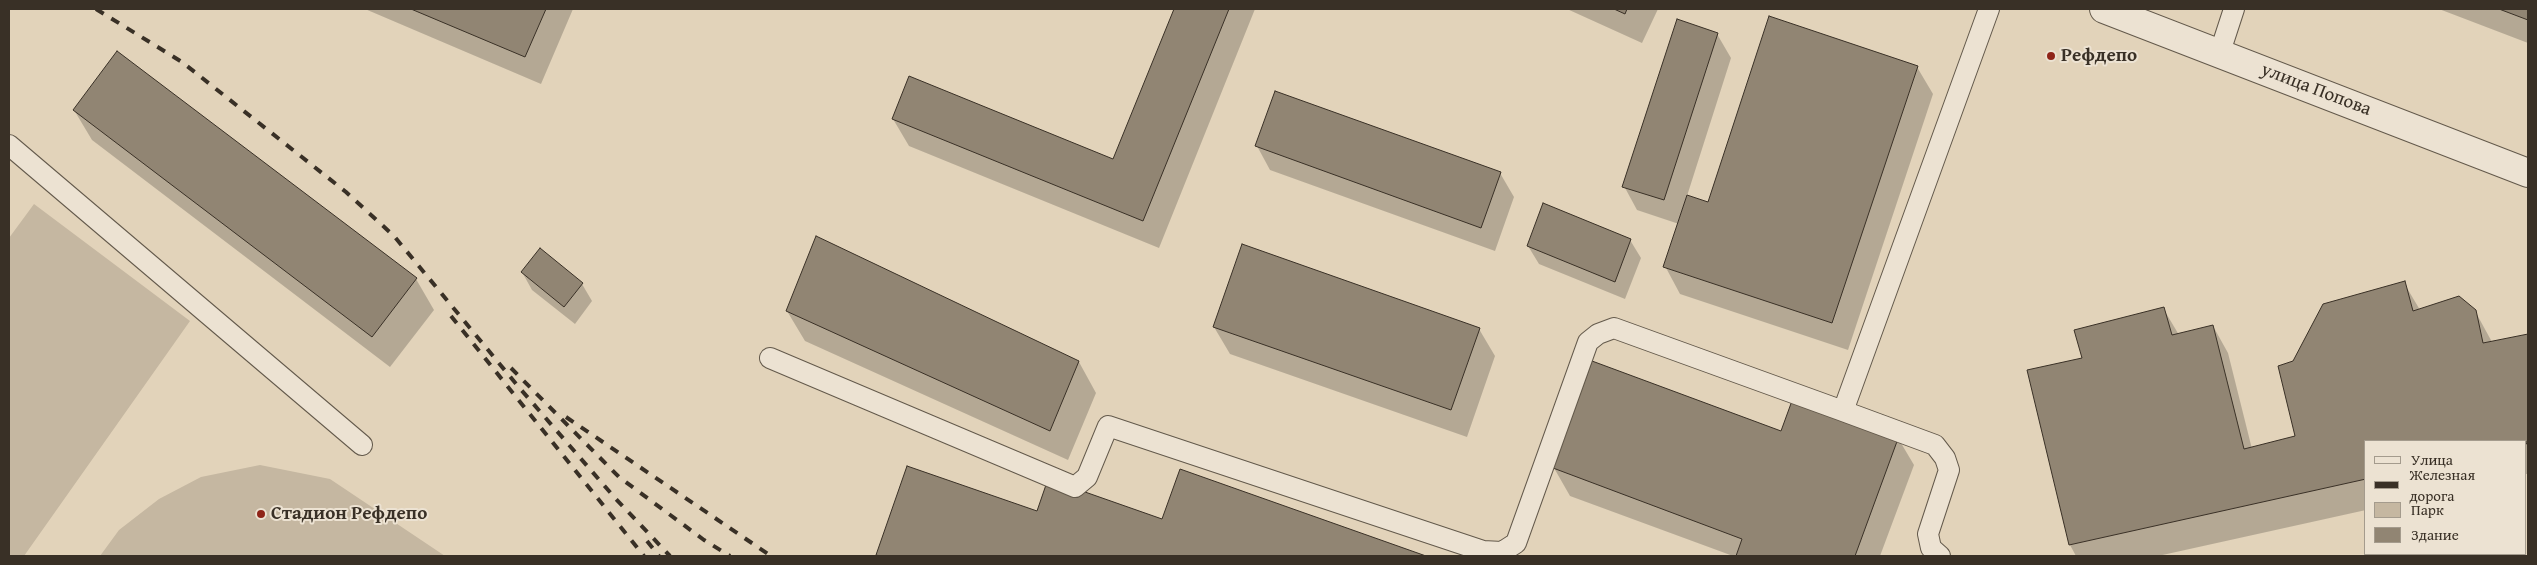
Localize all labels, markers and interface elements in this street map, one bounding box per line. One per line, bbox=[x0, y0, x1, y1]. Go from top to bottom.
place label: Рефдепо bbox=[2061, 45, 2137, 67]
marker: Рефдепо bbox=[2045, 50, 2057, 62]
street label: улица Попова bbox=[2258, 59, 2374, 121]
legend bbox=[2364, 440, 2527, 555]
text: Улица bbox=[2411, 449, 2453, 470]
text: Железная дорога bbox=[2409, 464, 2475, 506]
text: Парк bbox=[2411, 499, 2444, 520]
place label: Стадион Рефдепо bbox=[271, 503, 427, 525]
marker: Стадион Рефдепо bbox=[255, 508, 267, 520]
text: Здание bbox=[2411, 524, 2459, 545]

